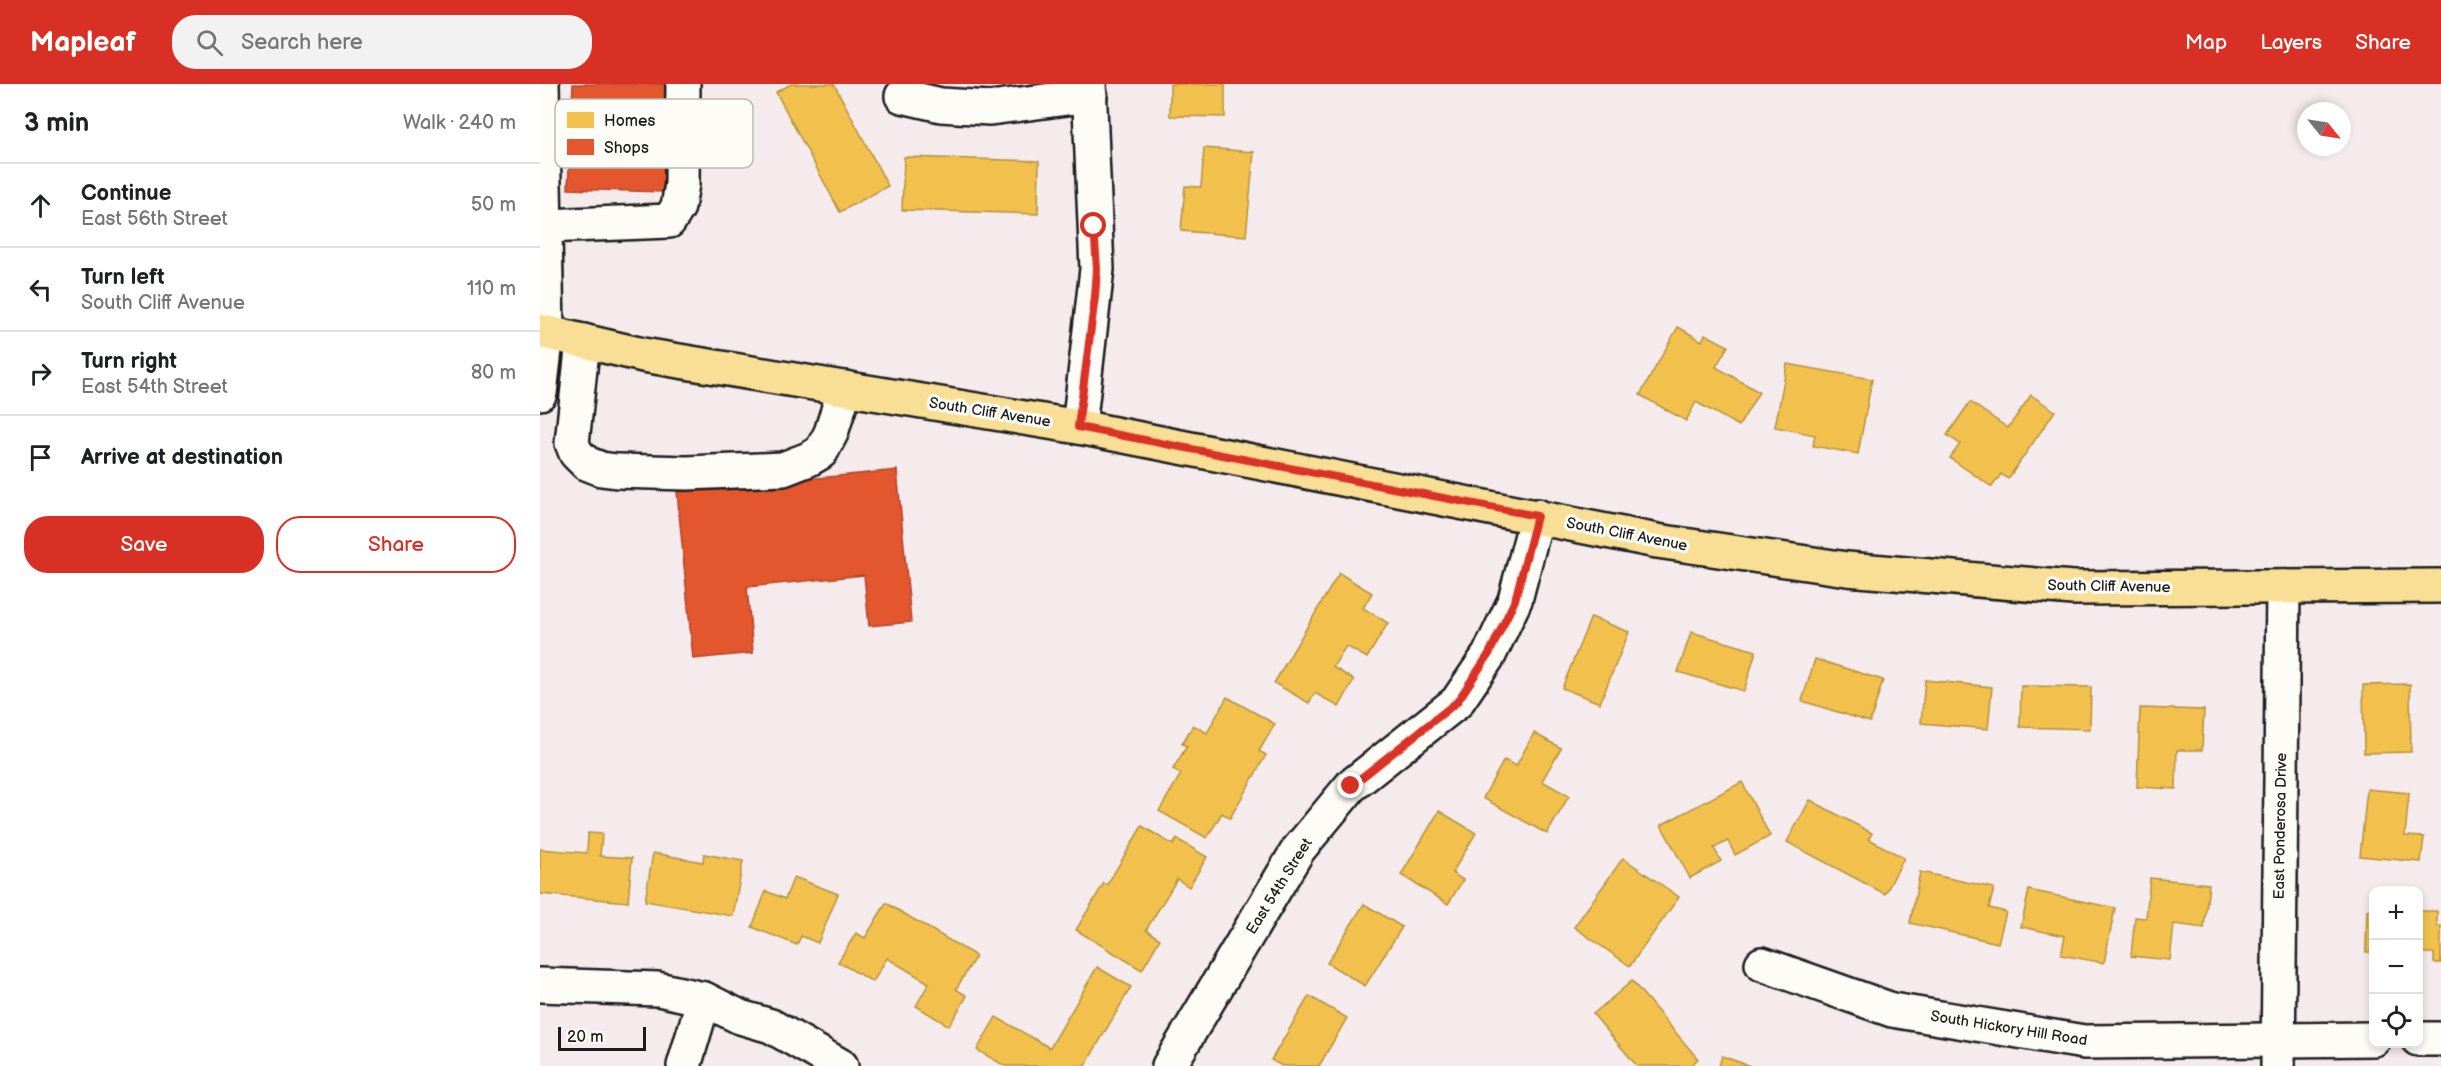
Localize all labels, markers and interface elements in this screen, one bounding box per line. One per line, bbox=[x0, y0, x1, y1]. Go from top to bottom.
search box bbox=[172, 15, 592, 69]
text: Mapleaf bbox=[30, 26, 136, 59]
icon: search bbox=[193, 26, 226, 59]
text: Search here bbox=[241, 29, 363, 56]
text: Map bbox=[2185, 30, 2227, 55]
text: Layers bbox=[2260, 30, 2322, 55]
text: Share bbox=[2355, 30, 2411, 55]
legend bbox=[555, 99, 753, 168]
north arrow bbox=[2297, 102, 2351, 156]
text: 3 min bbox=[24, 108, 89, 139]
text: Walk · 240 m bbox=[403, 111, 516, 135]
text: Homes bbox=[604, 112, 656, 131]
text: Shops bbox=[604, 139, 649, 158]
text: Continue bbox=[81, 180, 171, 207]
icon: ahead bbox=[24, 189, 57, 222]
text: 50 m bbox=[471, 193, 516, 217]
text: East 56th Street bbox=[81, 207, 228, 231]
route start bbox=[1080, 212, 1106, 238]
text: Turn left bbox=[81, 264, 165, 291]
icon: left bbox=[24, 273, 57, 306]
text: 110 m bbox=[467, 277, 516, 301]
text: South Cliff Avenue bbox=[81, 291, 245, 315]
text: Turn right bbox=[81, 348, 177, 375]
icon: right bbox=[24, 357, 57, 390]
text: 80 m bbox=[471, 361, 516, 385]
text: East 54th Street bbox=[81, 375, 228, 399]
street label: South Cliff Avenue bbox=[928, 394, 1052, 431]
icon: arrive bbox=[24, 441, 57, 474]
text: Arrive at destination bbox=[81, 444, 283, 471]
street label: South Cliff Avenue bbox=[1565, 513, 1689, 556]
button: Save bbox=[24, 516, 264, 573]
button: Share bbox=[276, 516, 516, 573]
street label: South Cliff Avenue bbox=[2047, 576, 2171, 597]
street label: East Ponderosa Drive bbox=[2270, 752, 2291, 899]
route end bbox=[1337, 772, 1363, 798]
street label: East 54th Street bbox=[1242, 834, 1317, 938]
map controls bbox=[2369, 886, 2423, 1048]
button: + bbox=[2369, 886, 2423, 940]
button: − bbox=[2369, 940, 2423, 994]
button: locate bbox=[2369, 994, 2423, 1048]
street label: South Hickory Hill Road bbox=[1929, 1007, 2089, 1050]
scale bar bbox=[558, 1024, 646, 1052]
text: 20 m bbox=[567, 1028, 603, 1047]

